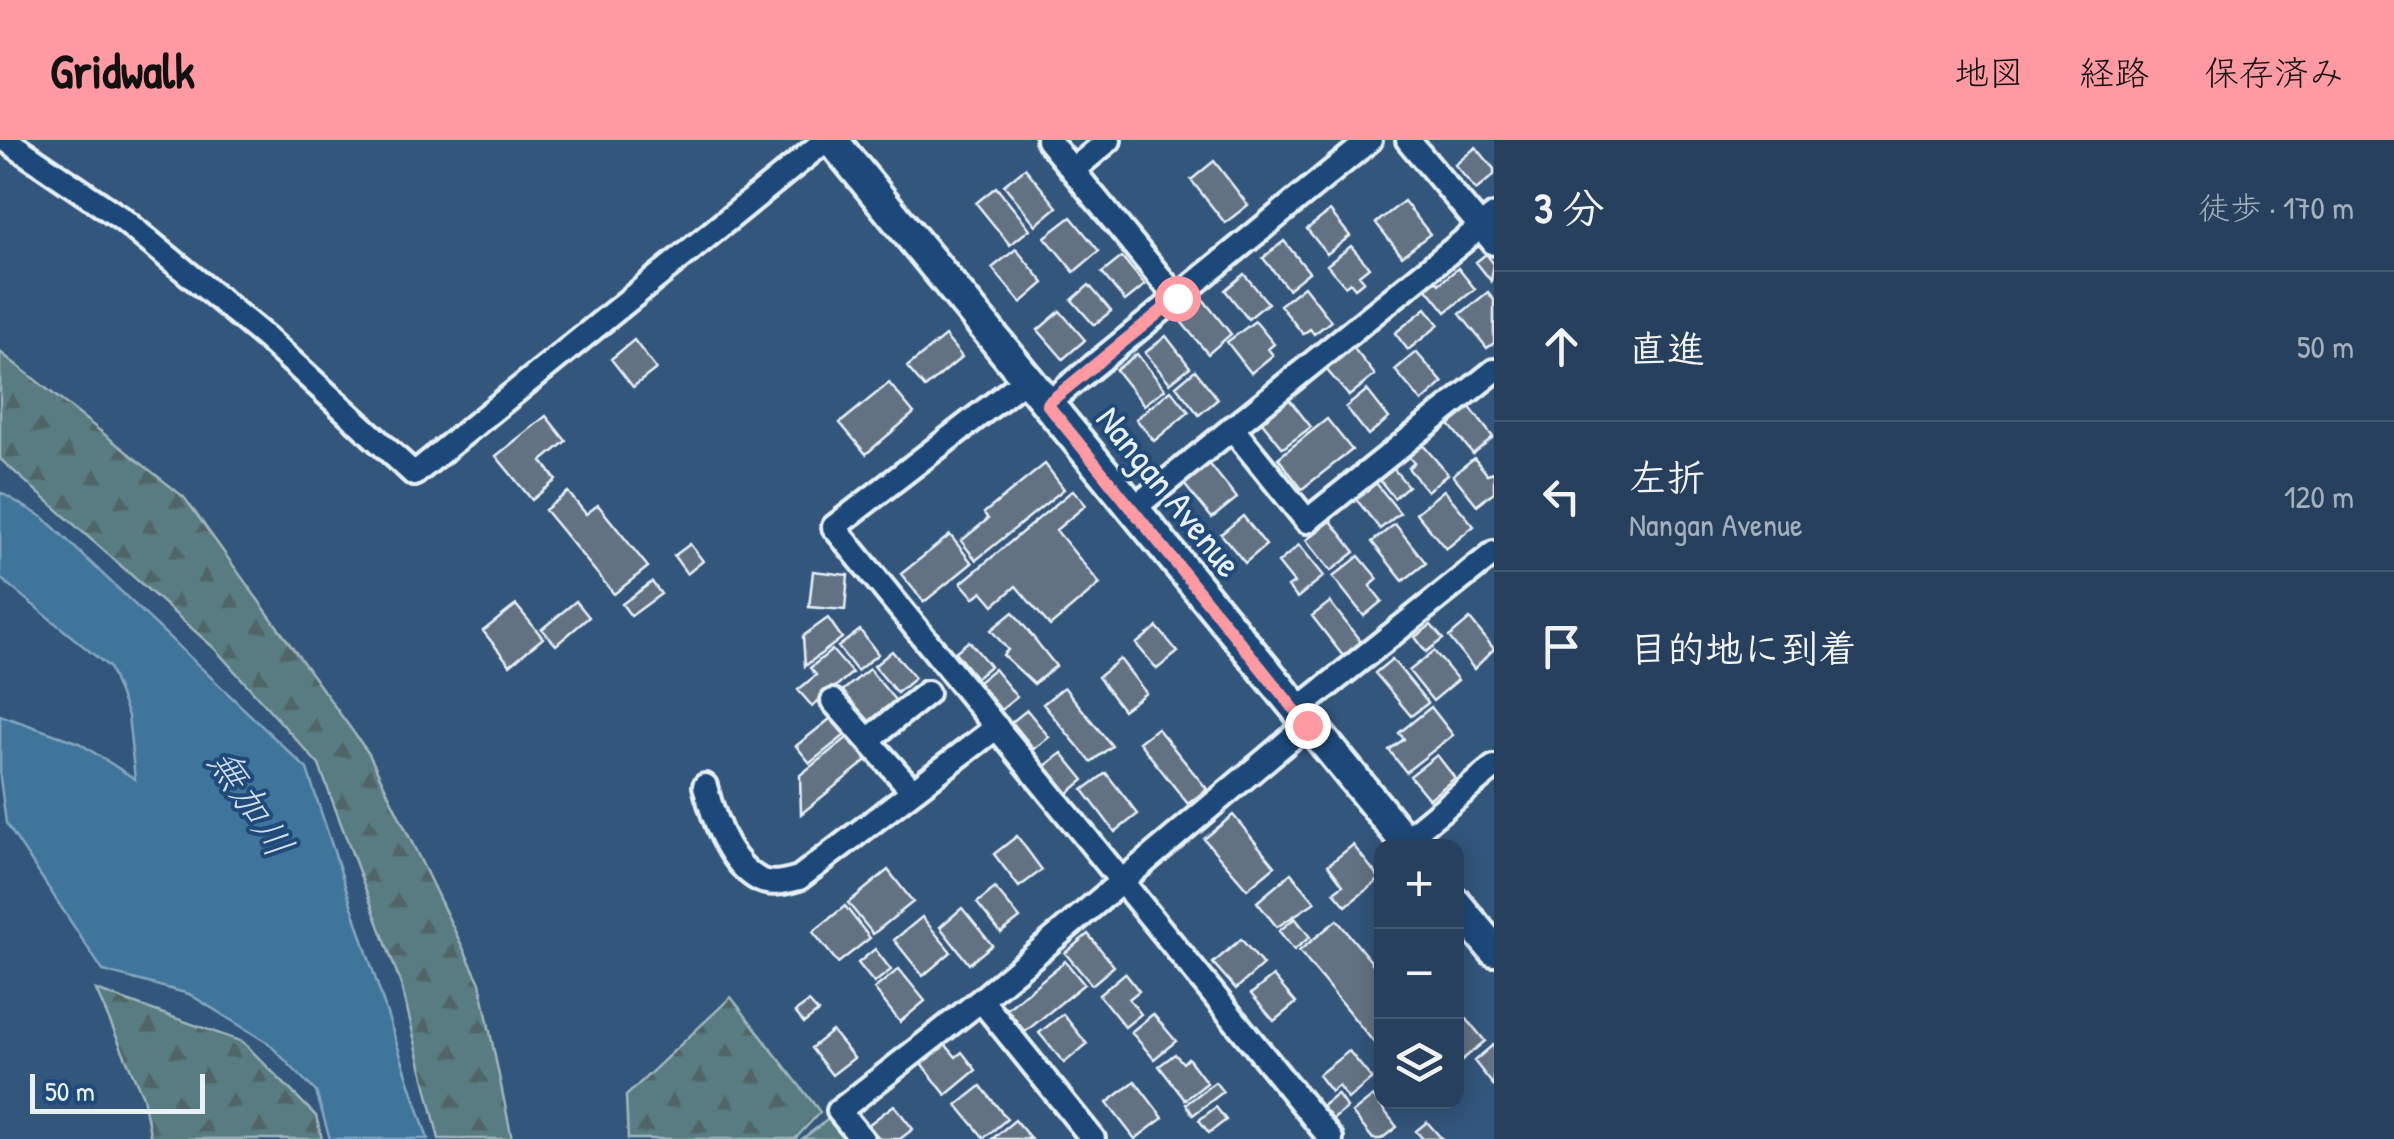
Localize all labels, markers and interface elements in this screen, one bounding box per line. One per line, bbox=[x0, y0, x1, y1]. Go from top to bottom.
text: Gridwalk bbox=[50, 38, 195, 103]
text: 地図 bbox=[1954, 49, 2024, 96]
text: 経路 bbox=[2079, 49, 2149, 96]
text: 保存済み bbox=[2204, 49, 2344, 96]
text: 3 分 bbox=[1534, 179, 1604, 236]
text: 徒歩 · 170 m bbox=[2198, 186, 2354, 229]
route start bbox=[1155, 276, 1201, 322]
icon: ahead bbox=[1534, 319, 1589, 374]
text: 直進 bbox=[1629, 322, 1705, 374]
text: 50 m bbox=[2297, 325, 2354, 368]
street label: Nangan Avenue bbox=[1085, 394, 1255, 588]
text: 左折 bbox=[1629, 451, 1705, 503]
icon: left bbox=[1534, 469, 1589, 524]
text: 120 m bbox=[2284, 475, 2354, 518]
text: Nangan Avenue bbox=[1629, 503, 1803, 546]
icon: arrive bbox=[1534, 619, 1589, 674]
text: 目的地に到着 bbox=[1629, 622, 1857, 674]
route end bbox=[1285, 703, 1331, 749]
water label: 無加川 bbox=[197, 737, 307, 867]
map controls bbox=[1374, 839, 1464, 1109]
button: + bbox=[1374, 839, 1464, 929]
button: − bbox=[1374, 929, 1464, 1019]
button: layers bbox=[1374, 1019, 1464, 1109]
scale bar bbox=[30, 1069, 205, 1114]
text: 50 m bbox=[45, 1072, 95, 1110]

